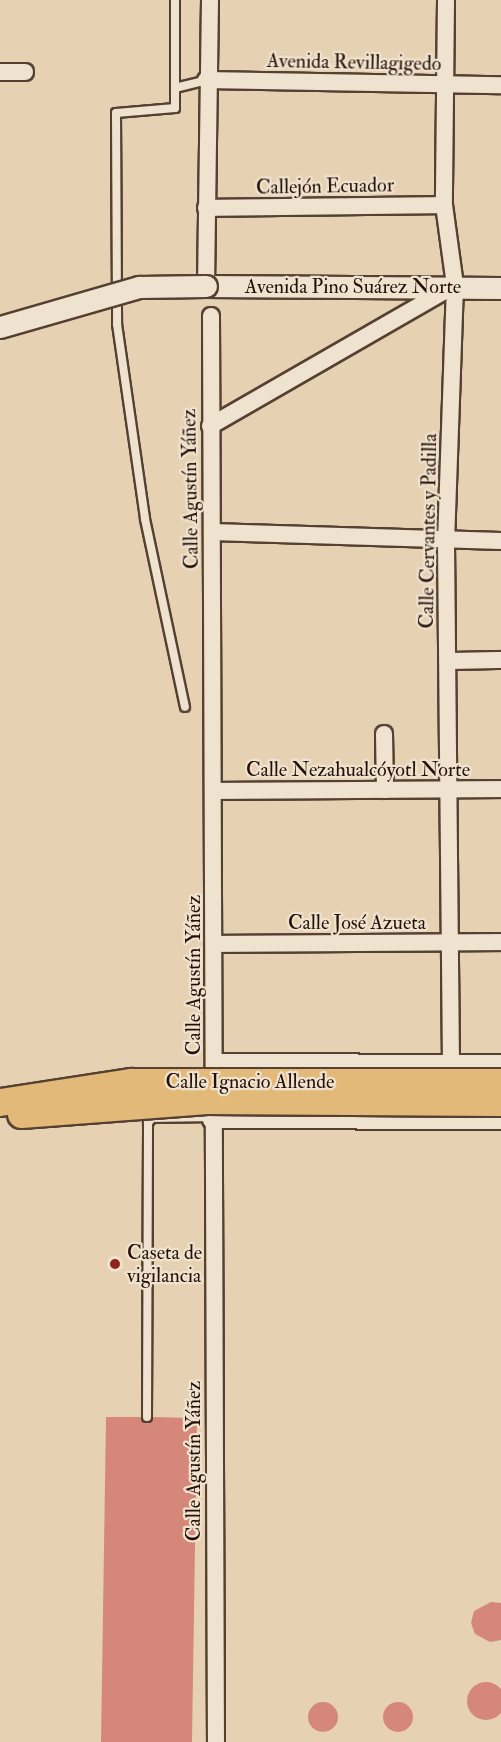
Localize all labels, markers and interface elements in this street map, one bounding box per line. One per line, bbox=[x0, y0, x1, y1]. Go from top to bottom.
street label: Avenida Revillagigedo bbox=[266, 48, 442, 76]
street label: Callejón Ecuador bbox=[256, 173, 394, 199]
street label: Avenida Pino Suárez Norte bbox=[245, 274, 461, 298]
street label: Calle Agustín Yáñez bbox=[177, 409, 203, 569]
street label: Calle Cervantes y Padilla bbox=[414, 433, 442, 629]
street label: Calle Nezahualcóyotl Norte bbox=[246, 757, 470, 781]
street label: Calle Agustín Yáñez bbox=[181, 895, 205, 1055]
street label: Calle José Azueta bbox=[288, 910, 426, 934]
street label: Calle Ignacio Allende bbox=[166, 1069, 334, 1093]
place label: Caseta de vigilancia bbox=[127, 1240, 202, 1287]
marker: Caseta de vigilancia bbox=[108, 1257, 122, 1271]
street label: Calle Agustín Yáñez bbox=[181, 1381, 205, 1541]

